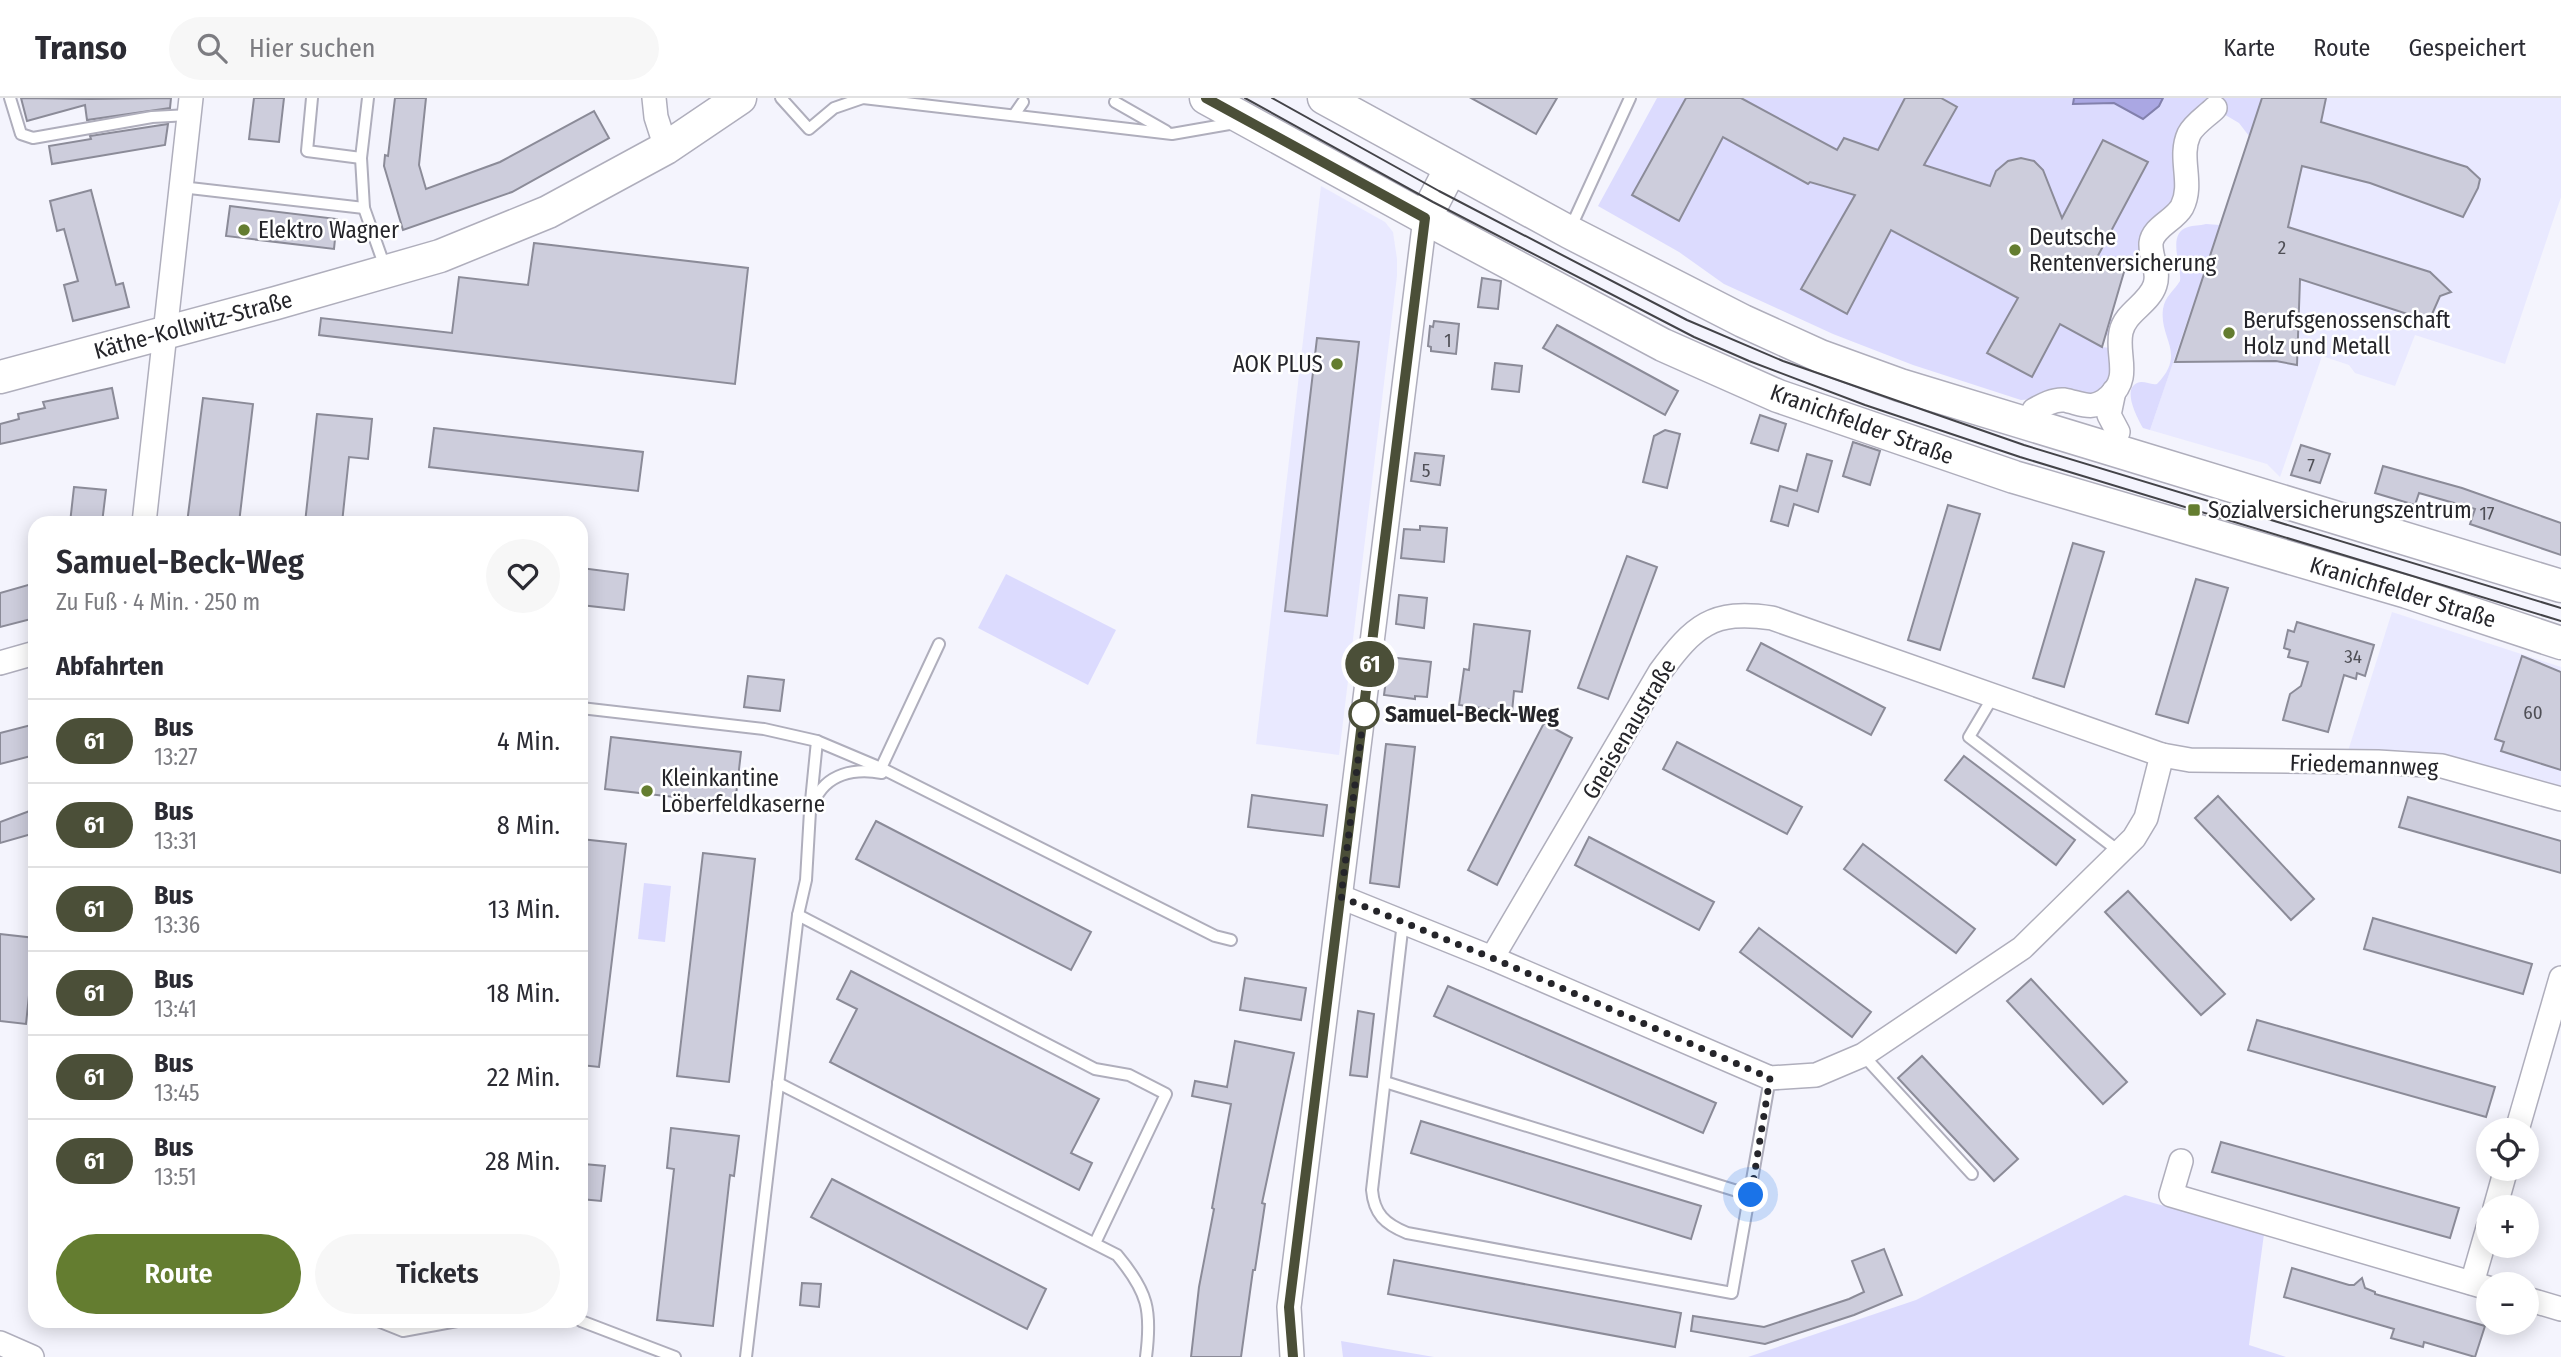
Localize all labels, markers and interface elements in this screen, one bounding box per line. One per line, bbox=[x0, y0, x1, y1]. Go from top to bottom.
search box bbox=[169, 17, 659, 80]
text: Transo bbox=[35, 28, 127, 68]
icon: search bbox=[193, 29, 231, 67]
text: Hier suchen bbox=[249, 33, 376, 64]
text: Karte bbox=[2223, 34, 2275, 62]
text: Route bbox=[2313, 34, 2370, 62]
text: Gespeichert bbox=[2408, 34, 2526, 62]
place label: Elektro Wagner bbox=[258, 216, 399, 244]
marker: Elektro Wagner bbox=[236, 222, 252, 238]
place label: Deutsche Rentenversicherung bbox=[2029, 223, 2217, 277]
house number: 2 bbox=[2278, 236, 2286, 259]
marker: Deutsche Rentenversicherung bbox=[2007, 242, 2023, 258]
street label: Käthe-Kollwitz-Straße bbox=[91, 285, 295, 365]
place label: Berufsgenossenschaft Holz und Metall bbox=[2243, 306, 2451, 360]
marker: Berufsgenossenschaft Holz und Metall bbox=[2221, 325, 2237, 341]
house number: 1 bbox=[1444, 329, 1452, 352]
place label: AOK PLUS bbox=[1233, 350, 1323, 378]
marker: AOK PLUS bbox=[1329, 356, 1345, 372]
street label: Kranichfelder Straße bbox=[1767, 378, 1957, 470]
house number: 7 bbox=[2307, 454, 2315, 477]
house number: 5 bbox=[1422, 459, 1430, 482]
place label: Sozialversicherungszentrum bbox=[2208, 496, 2472, 524]
marker: Sozialversicherungszentrum bbox=[2186, 502, 2202, 518]
house number: 17 bbox=[2479, 502, 2495, 525]
button: heart bbox=[486, 539, 560, 613]
text: Samuel-Beck-Weg bbox=[56, 542, 304, 582]
street label: Kranichfelder Straße bbox=[2307, 550, 2499, 634]
text: Zu Fuß · 4 Min. · 250 m bbox=[56, 588, 260, 616]
line badge: 61 bbox=[1338, 641, 1402, 687]
house number: 34 bbox=[2344, 645, 2362, 668]
text: 61 bbox=[1359, 650, 1381, 678]
text: Abfahrten bbox=[56, 651, 164, 682]
street label: Gneisenaustraße bbox=[1576, 654, 1682, 804]
marker: Samuel-Beck-Weg bbox=[1349, 699, 1379, 729]
place label: Samuel-Beck-Weg bbox=[1385, 700, 1559, 728]
house number: 60 bbox=[2523, 701, 2543, 724]
text: Bus bbox=[154, 712, 193, 743]
text: 4 Min. bbox=[497, 726, 560, 757]
text: 61 bbox=[84, 727, 105, 755]
text: 13:27 bbox=[154, 743, 198, 771]
street label: Friedemannweg bbox=[2289, 748, 2439, 782]
place label: Kleinkantine Löberfeldkaserne bbox=[661, 764, 825, 818]
marker: Kleinkantine Löberfeldkaserne bbox=[639, 783, 655, 799]
text: Bus bbox=[154, 796, 193, 827]
text: 8 Min. bbox=[497, 810, 560, 841]
text: 61 bbox=[84, 811, 105, 839]
text: 13:31 bbox=[154, 827, 197, 855]
text: Bus bbox=[154, 880, 193, 911]
text: 13 Min. bbox=[488, 894, 560, 925]
text: 61 bbox=[84, 895, 105, 923]
text: 13:36 bbox=[154, 911, 200, 939]
text: Bus bbox=[154, 964, 193, 995]
text: 18 Min. bbox=[486, 978, 560, 1009]
text: 61 bbox=[84, 979, 105, 1007]
text: 13:41 bbox=[154, 995, 197, 1023]
text: Bus bbox=[154, 1048, 193, 1079]
text: 22 Min. bbox=[487, 1062, 560, 1093]
text: 61 bbox=[84, 1063, 105, 1091]
text: 13:45 bbox=[154, 1079, 200, 1107]
map controls bbox=[2476, 1118, 2539, 1335]
button: locate bbox=[2476, 1118, 2539, 1181]
text: Bus bbox=[154, 1132, 193, 1163]
text: 28 Min. bbox=[485, 1146, 560, 1177]
text: 61 bbox=[84, 1147, 105, 1175]
text: 13:51 bbox=[154, 1163, 197, 1191]
your location bbox=[1733, 1177, 1768, 1212]
button: + bbox=[2476, 1195, 2539, 1258]
button: Route bbox=[56, 1234, 301, 1314]
button: Tickets bbox=[315, 1234, 560, 1314]
button: − bbox=[2476, 1272, 2539, 1335]

